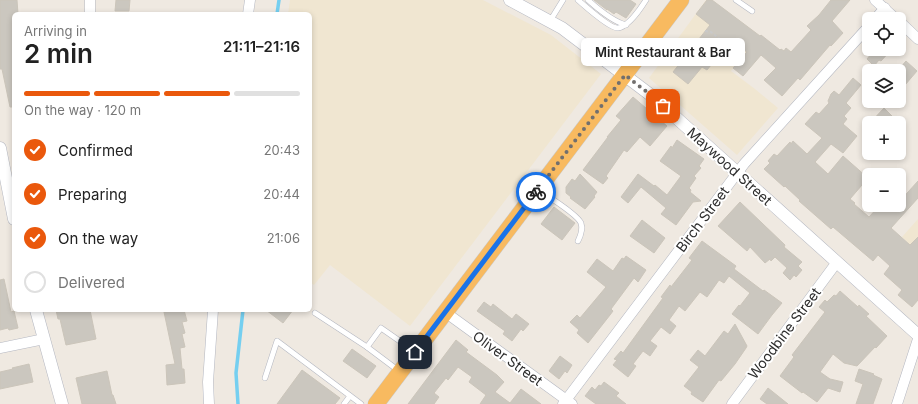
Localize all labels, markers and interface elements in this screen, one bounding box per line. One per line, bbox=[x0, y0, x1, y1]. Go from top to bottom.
map controls bbox=[862, 12, 906, 212]
button: locate bbox=[862, 12, 906, 56]
text: Arriving in bbox=[24, 23, 87, 39]
text: 21:11–21:16 bbox=[223, 37, 300, 56]
text: 2 min bbox=[24, 38, 93, 69]
callout: Mint Restaurant & Bar bbox=[581, 38, 745, 66]
text: Mint Restaurant & Bar bbox=[595, 44, 731, 60]
button: layers bbox=[862, 64, 906, 108]
pin bbox=[646, 89, 680, 123]
icon: bag bbox=[652, 95, 674, 117]
text: On the way · 120 m bbox=[24, 102, 141, 118]
button: + bbox=[862, 116, 906, 160]
street label: Maywood Street bbox=[684, 123, 776, 209]
icon: check bbox=[24, 139, 46, 161]
text: Confirmed bbox=[58, 141, 133, 160]
text: 20:43 bbox=[264, 142, 300, 158]
button: − bbox=[862, 168, 906, 212]
courier bbox=[516, 172, 556, 212]
icon: bike bbox=[525, 181, 547, 203]
icon: check bbox=[24, 183, 46, 205]
street label: Birch Street bbox=[672, 183, 732, 255]
text: Preparing bbox=[58, 185, 127, 204]
text: 20:44 bbox=[263, 186, 300, 202]
icon: check bbox=[24, 227, 46, 249]
text: On the way bbox=[58, 229, 138, 248]
text: 21:06 bbox=[267, 230, 300, 246]
text: Delivered bbox=[58, 273, 125, 292]
street label: Woodbine Street bbox=[744, 284, 824, 382]
street label: Oliver Street bbox=[470, 327, 546, 389]
pin bbox=[398, 335, 432, 369]
icon: home bbox=[404, 341, 426, 363]

